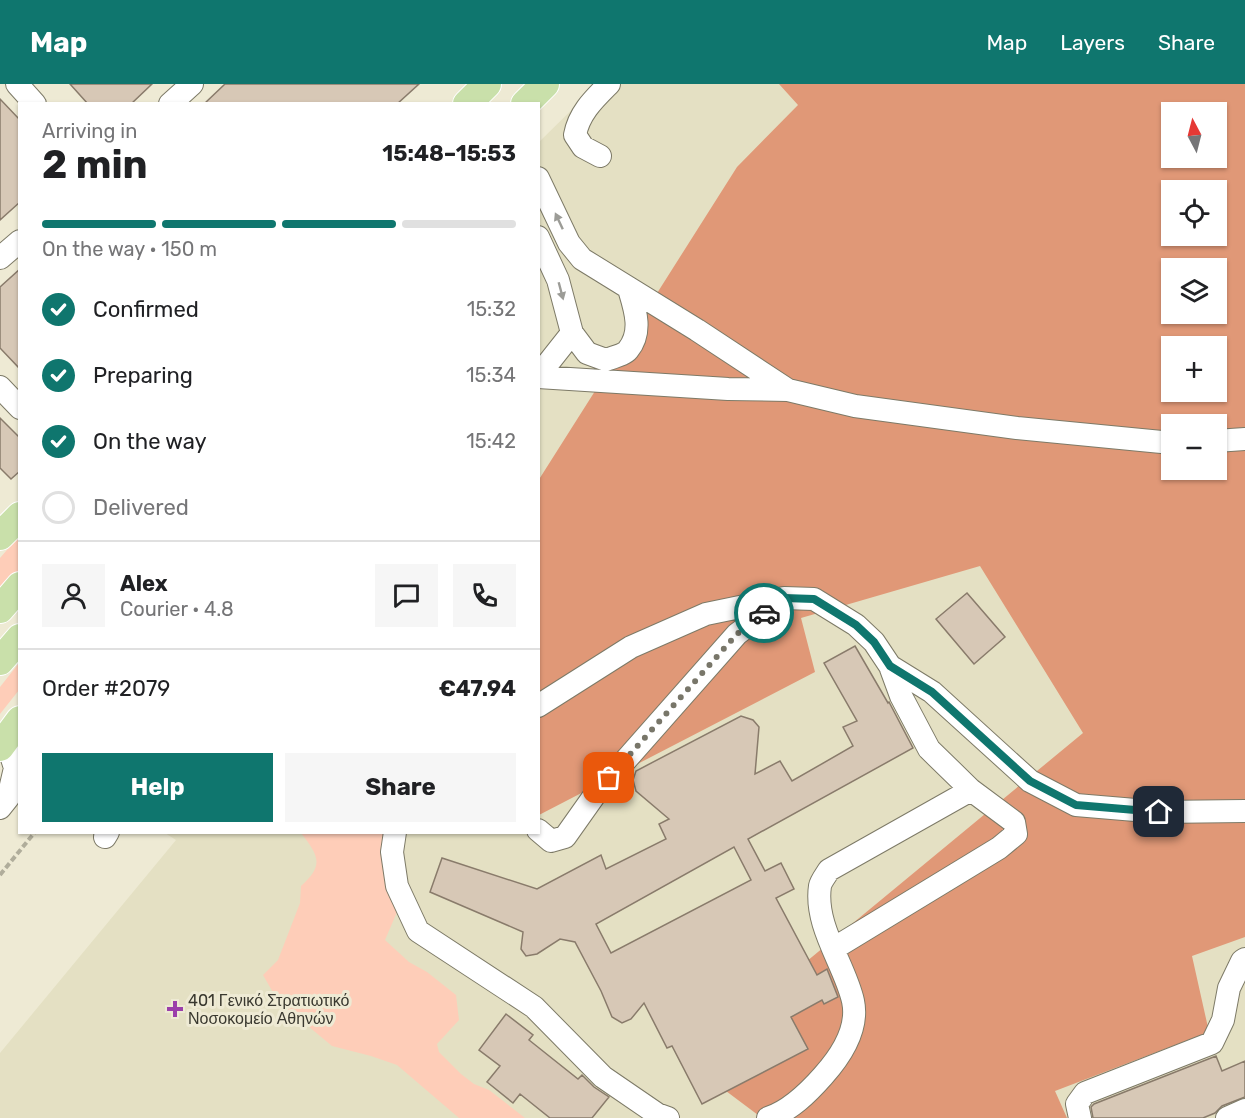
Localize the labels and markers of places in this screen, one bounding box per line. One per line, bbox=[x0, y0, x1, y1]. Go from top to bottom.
pin bbox=[583, 752, 634, 803]
pin bbox=[1133, 786, 1184, 837]
place label: 401 Γενικό Στρατιωτικό Νοσοκομείο Αθηνών bbox=[188, 991, 350, 1028]
marker: 401 Γενικό Στρατιωτικό Νοσοκομείο Αθηνών bbox=[166, 1000, 184, 1018]

